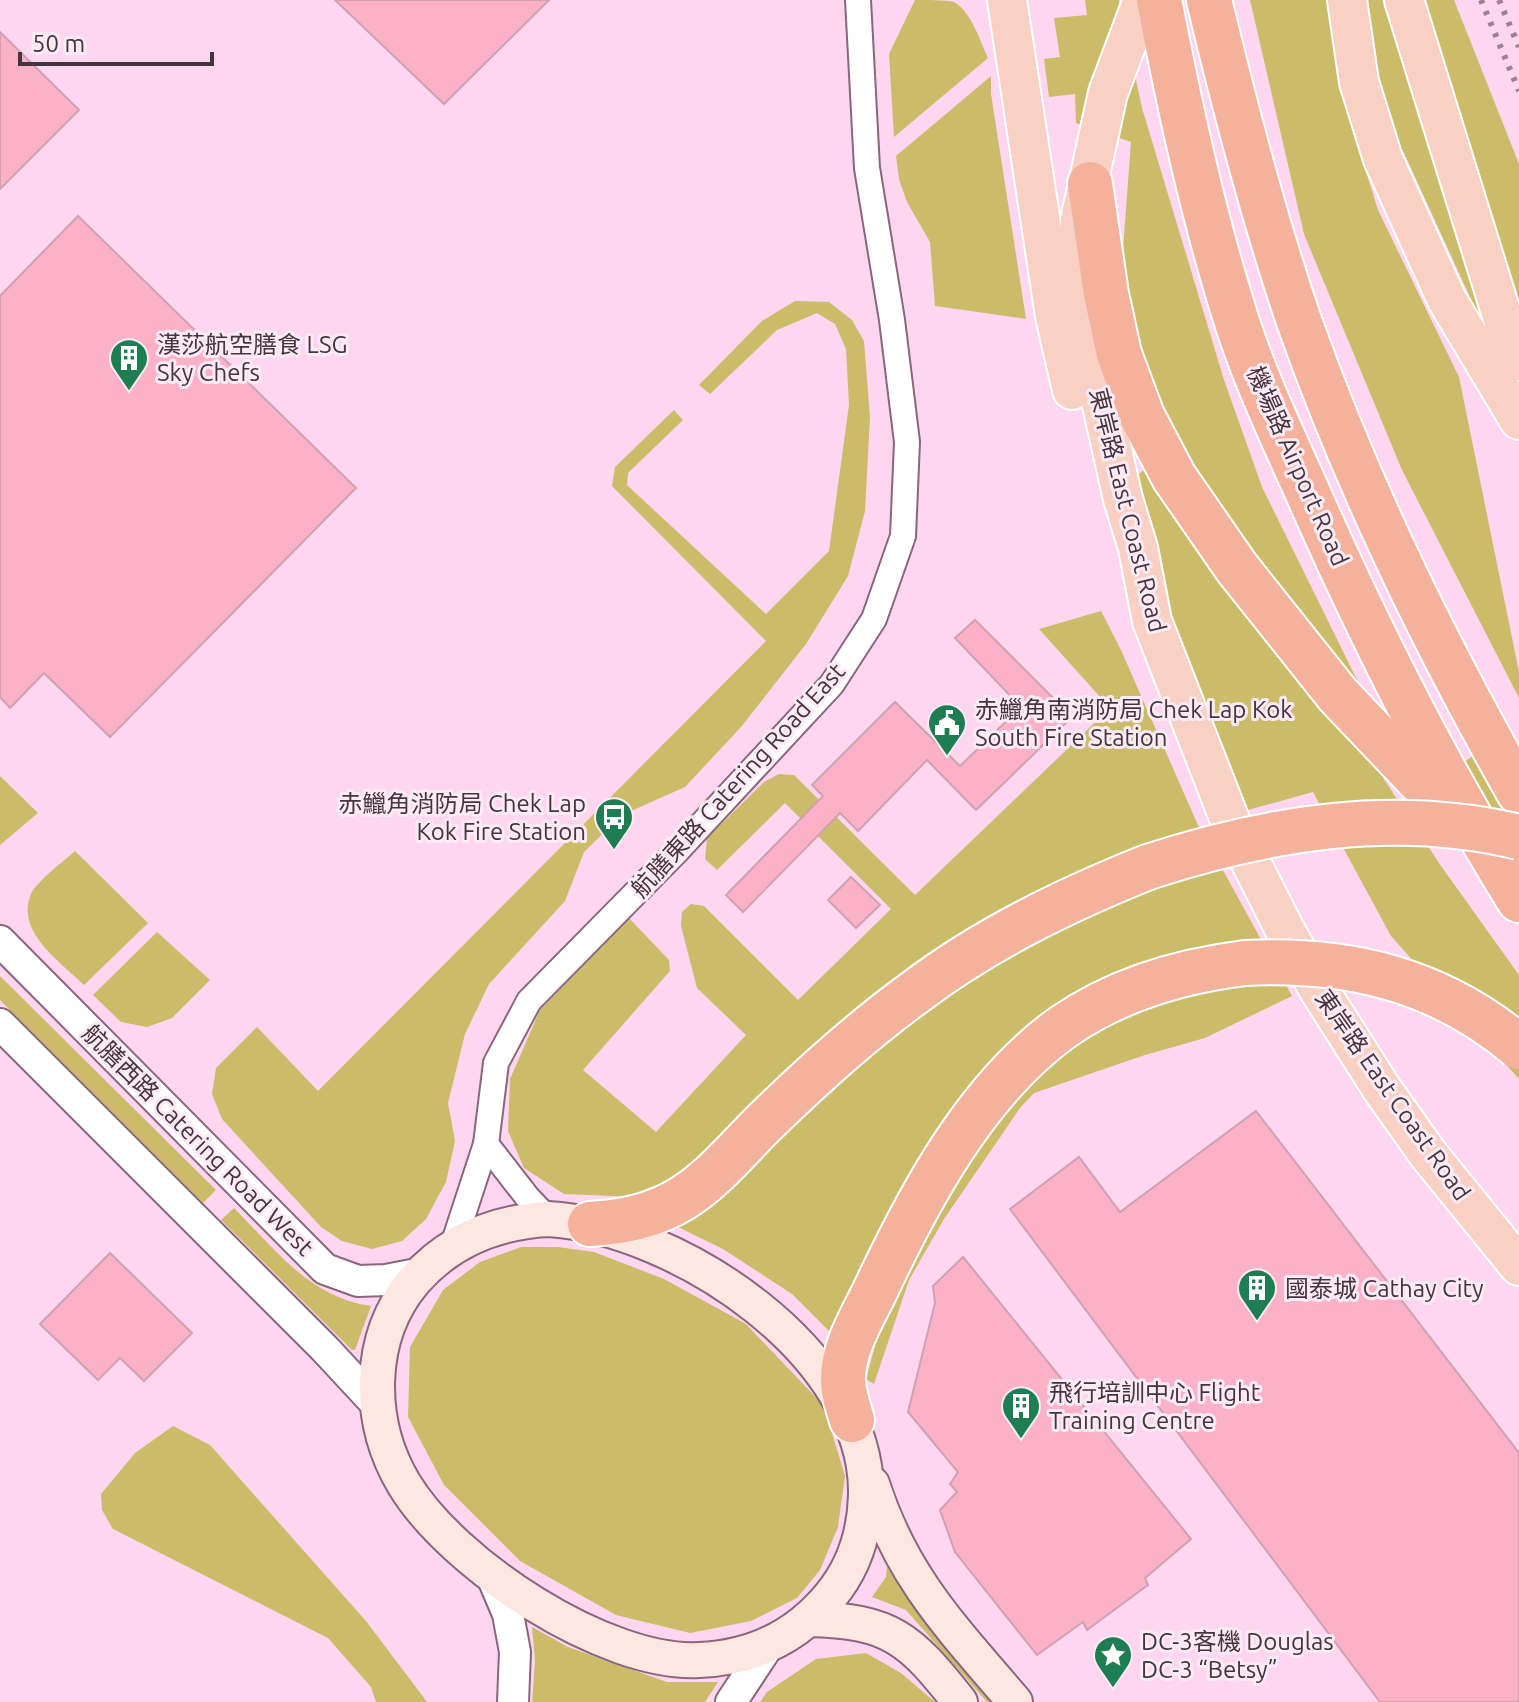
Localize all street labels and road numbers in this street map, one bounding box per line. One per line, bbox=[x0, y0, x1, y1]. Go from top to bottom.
street label: 機場路 Airport Road bbox=[1242, 362, 1354, 570]
street label: 東岸路 East Coast Road bbox=[1085, 385, 1171, 635]
street label: 航膳東路 Catering Road East bbox=[626, 657, 851, 903]
street label: 東岸路 East Coast Road bbox=[1310, 985, 1476, 1205]
street label: 航膳西路 Catering Road West bbox=[77, 1019, 319, 1261]

